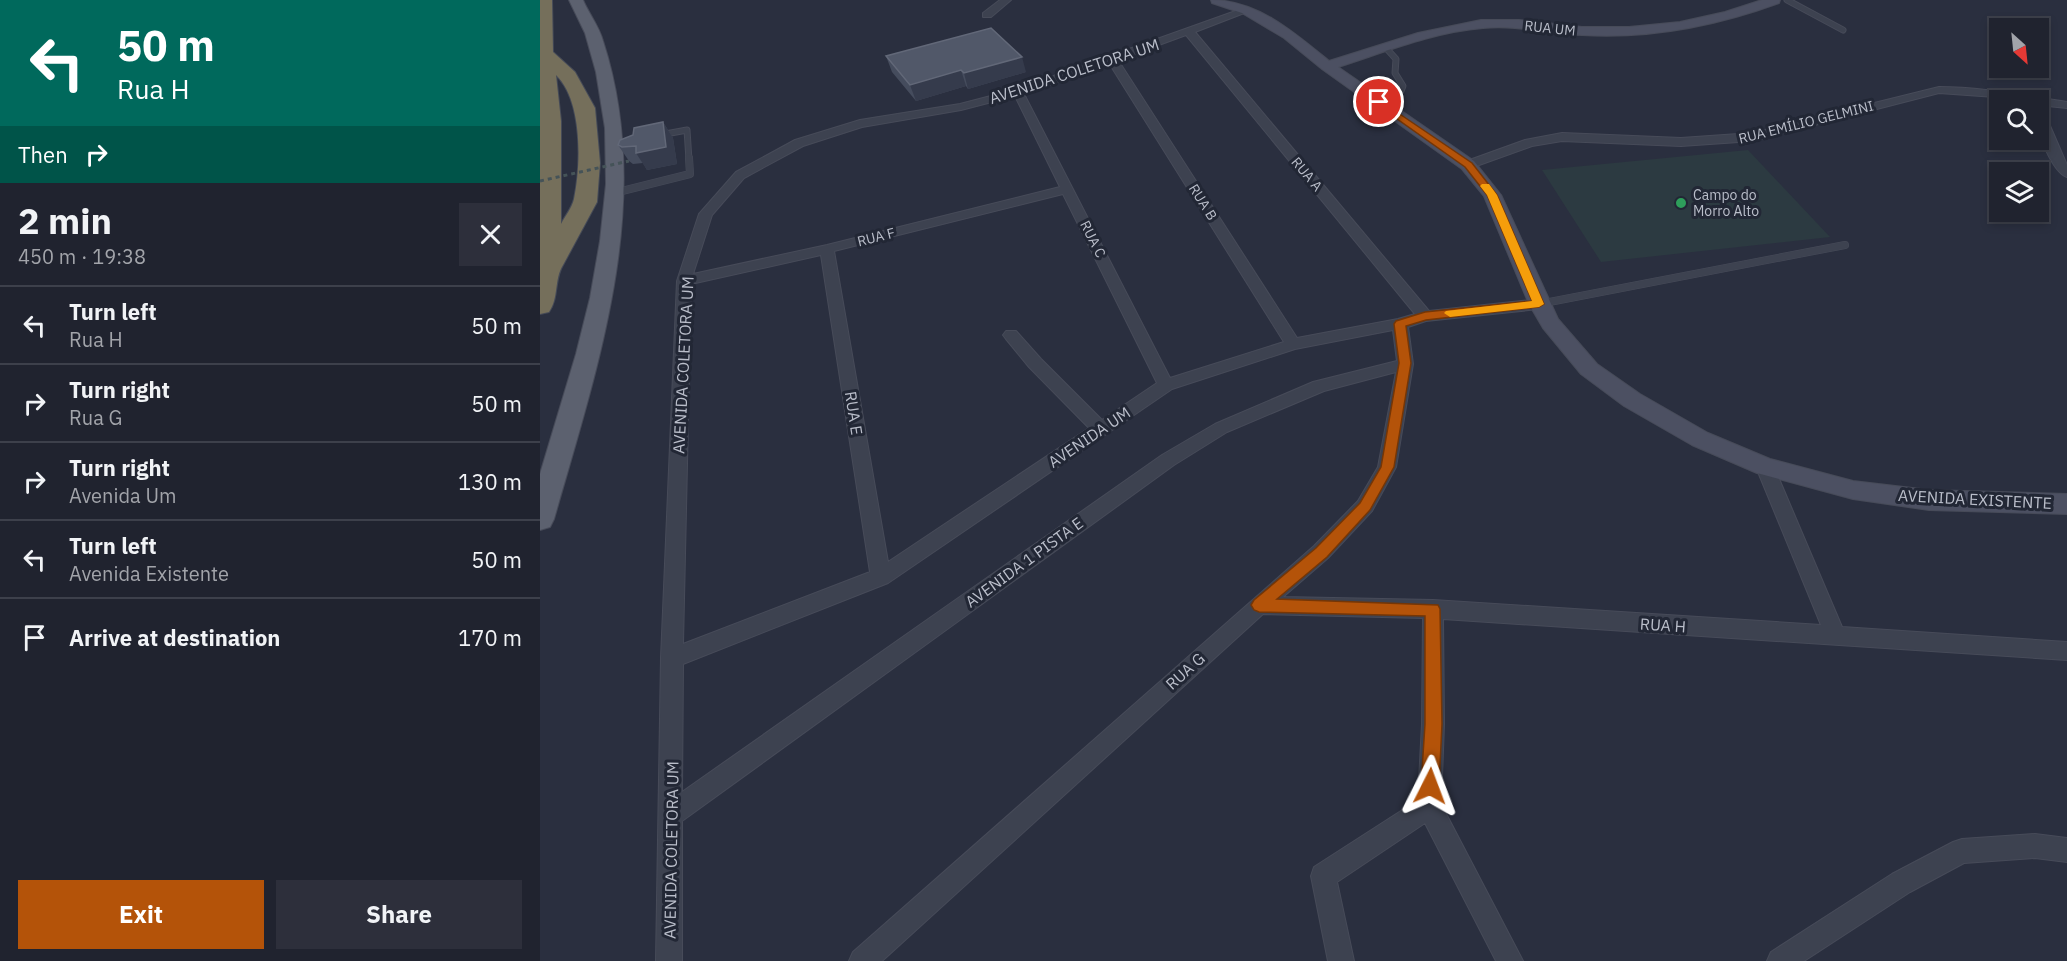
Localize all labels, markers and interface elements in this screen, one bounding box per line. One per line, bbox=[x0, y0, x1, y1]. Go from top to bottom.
street label: RUA UM bbox=[1524, 16, 1576, 40]
text: 50 m bbox=[117, 18, 215, 73]
north arrow bbox=[1989, 18, 2049, 78]
map controls bbox=[1989, 18, 2049, 222]
icon: left bbox=[18, 24, 96, 102]
street label: AVENIDA COLETORA UM bbox=[986, 34, 1162, 108]
text: Rua H bbox=[117, 71, 190, 106]
pin bbox=[1353, 76, 1404, 127]
icon: arrive bbox=[1362, 85, 1395, 118]
button: search bbox=[1989, 90, 2049, 150]
street label: RUA EMÍLIO GELMINI bbox=[1736, 96, 1875, 148]
icon: right bbox=[80, 138, 113, 171]
text: Then bbox=[18, 140, 68, 169]
street label: RUA A bbox=[1287, 153, 1327, 195]
button: layers bbox=[1989, 162, 2049, 222]
street label: RUA B bbox=[1185, 180, 1221, 224]
place label: Campo do Morro Alto bbox=[1693, 186, 1759, 220]
marker: Campo do Morro Alto bbox=[1674, 196, 1688, 210]
text: 2 min bbox=[18, 197, 112, 244]
button: close bbox=[459, 203, 522, 266]
street label: RUA C bbox=[1076, 218, 1110, 261]
street label: RUA F bbox=[855, 224, 897, 250]
text: 450 m · 19:38 bbox=[18, 243, 146, 270]
street label: AVENIDA COLETORA UM bbox=[668, 276, 698, 454]
text: Turn left bbox=[69, 297, 157, 326]
icon: left bbox=[18, 309, 51, 342]
text: 50 m bbox=[471, 311, 522, 340]
text: Rua H bbox=[69, 326, 123, 353]
text: Turn right bbox=[69, 375, 170, 404]
icon: right bbox=[18, 387, 51, 420]
text: 50 m bbox=[471, 389, 522, 418]
street label: RUA E bbox=[841, 390, 867, 436]
street label: AVENIDA UM bbox=[1044, 402, 1134, 472]
text: Rua G bbox=[69, 404, 122, 431]
text: Turn right bbox=[69, 453, 170, 482]
icon: right bbox=[18, 465, 51, 498]
text: 130 m bbox=[458, 467, 522, 496]
text: Avenida Um bbox=[69, 482, 176, 509]
street label: AVENIDA EXISTENTE bbox=[1898, 485, 2052, 513]
street label: AVENIDA 1 PISTA E bbox=[961, 512, 1087, 612]
text: Turn left bbox=[69, 531, 157, 560]
icon: left bbox=[18, 543, 51, 576]
text: 50 m bbox=[471, 545, 522, 574]
text: Avenida Existente bbox=[69, 560, 229, 587]
street label: RUA H bbox=[1639, 613, 1687, 637]
icon: arrive bbox=[18, 621, 51, 654]
text: Arrive at destination bbox=[69, 623, 280, 652]
text: 170 m bbox=[458, 623, 522, 652]
street label: RUA G bbox=[1161, 648, 1209, 694]
position arrow bbox=[1398, 754, 1462, 818]
street label: AVENIDA COLETORA UM bbox=[659, 761, 683, 939]
button: Exit bbox=[18, 880, 264, 949]
button: Share bbox=[276, 880, 522, 949]

